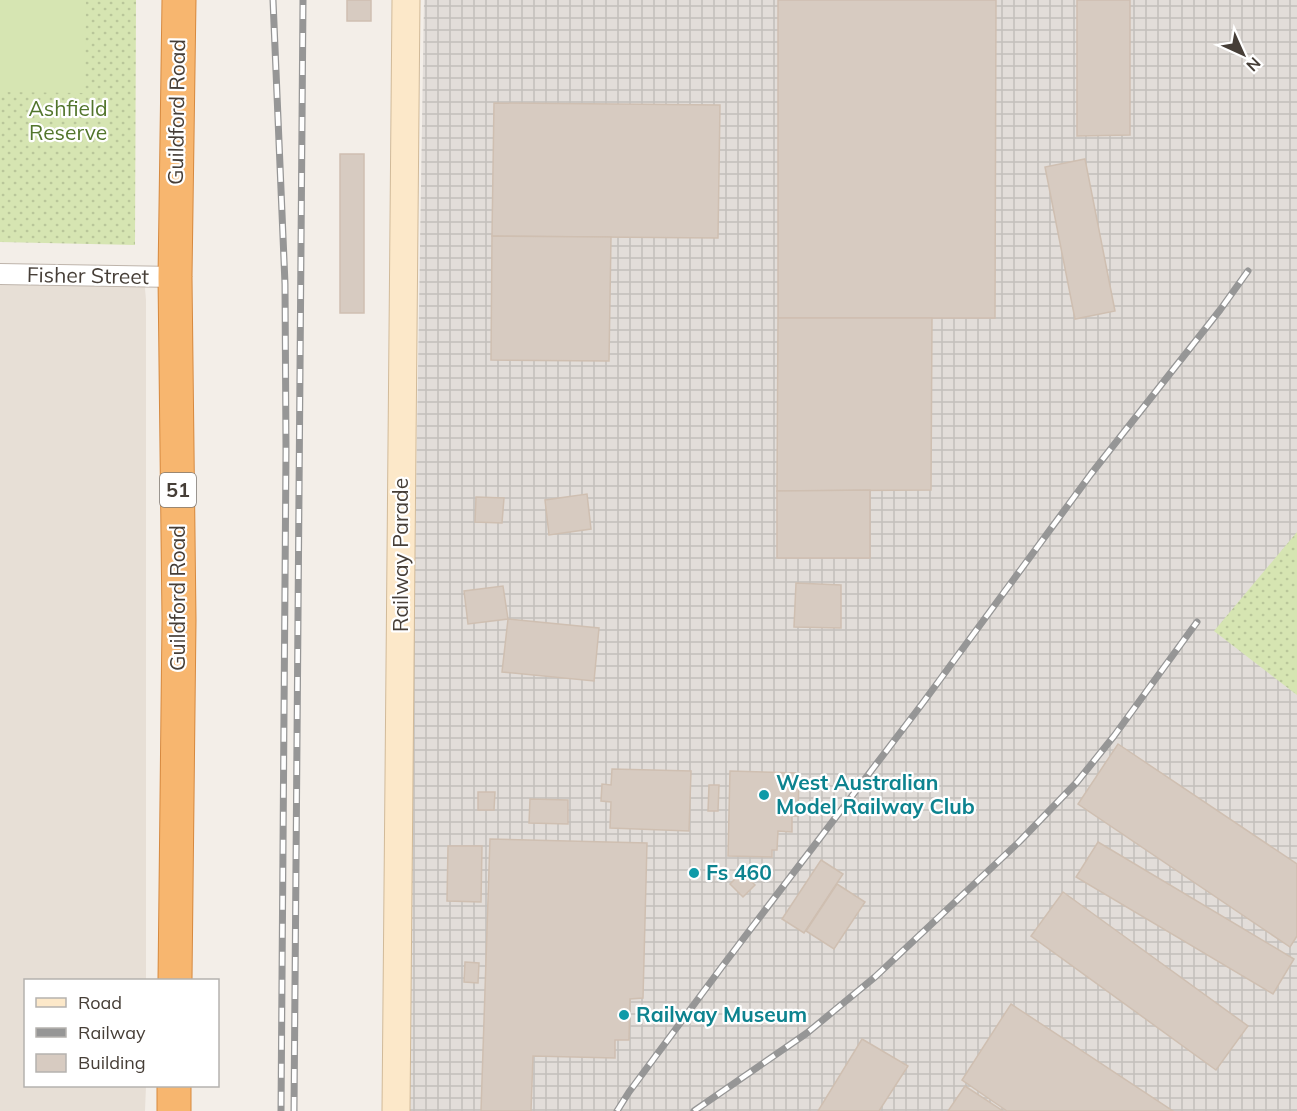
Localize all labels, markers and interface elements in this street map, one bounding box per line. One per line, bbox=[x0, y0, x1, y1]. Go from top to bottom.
north arrow bbox=[1213, 24, 1273, 84]
street label: Guildford Road bbox=[162, 39, 190, 185]
text: N bbox=[1242, 53, 1265, 76]
park label: Ashfield Reserve bbox=[28, 95, 108, 145]
street label: Fisher Street bbox=[27, 261, 149, 289]
road number: 51 bbox=[160, 473, 196, 507]
street label: Railway Parade bbox=[387, 478, 413, 632]
street label: Guildford Road bbox=[164, 525, 190, 671]
place label: West Australian Model Railway Club bbox=[776, 769, 975, 819]
marker: West Australian Model Railway Club bbox=[757, 788, 771, 802]
place label: Fs 460 bbox=[706, 859, 772, 885]
marker: Fs 460 bbox=[687, 866, 701, 880]
legend bbox=[24, 979, 219, 1087]
text: Road bbox=[78, 991, 122, 1014]
place label: Railway Museum bbox=[636, 1001, 807, 1027]
marker: Railway Museum bbox=[617, 1008, 631, 1022]
text: Railway bbox=[78, 1021, 146, 1044]
text: Building bbox=[78, 1051, 146, 1074]

